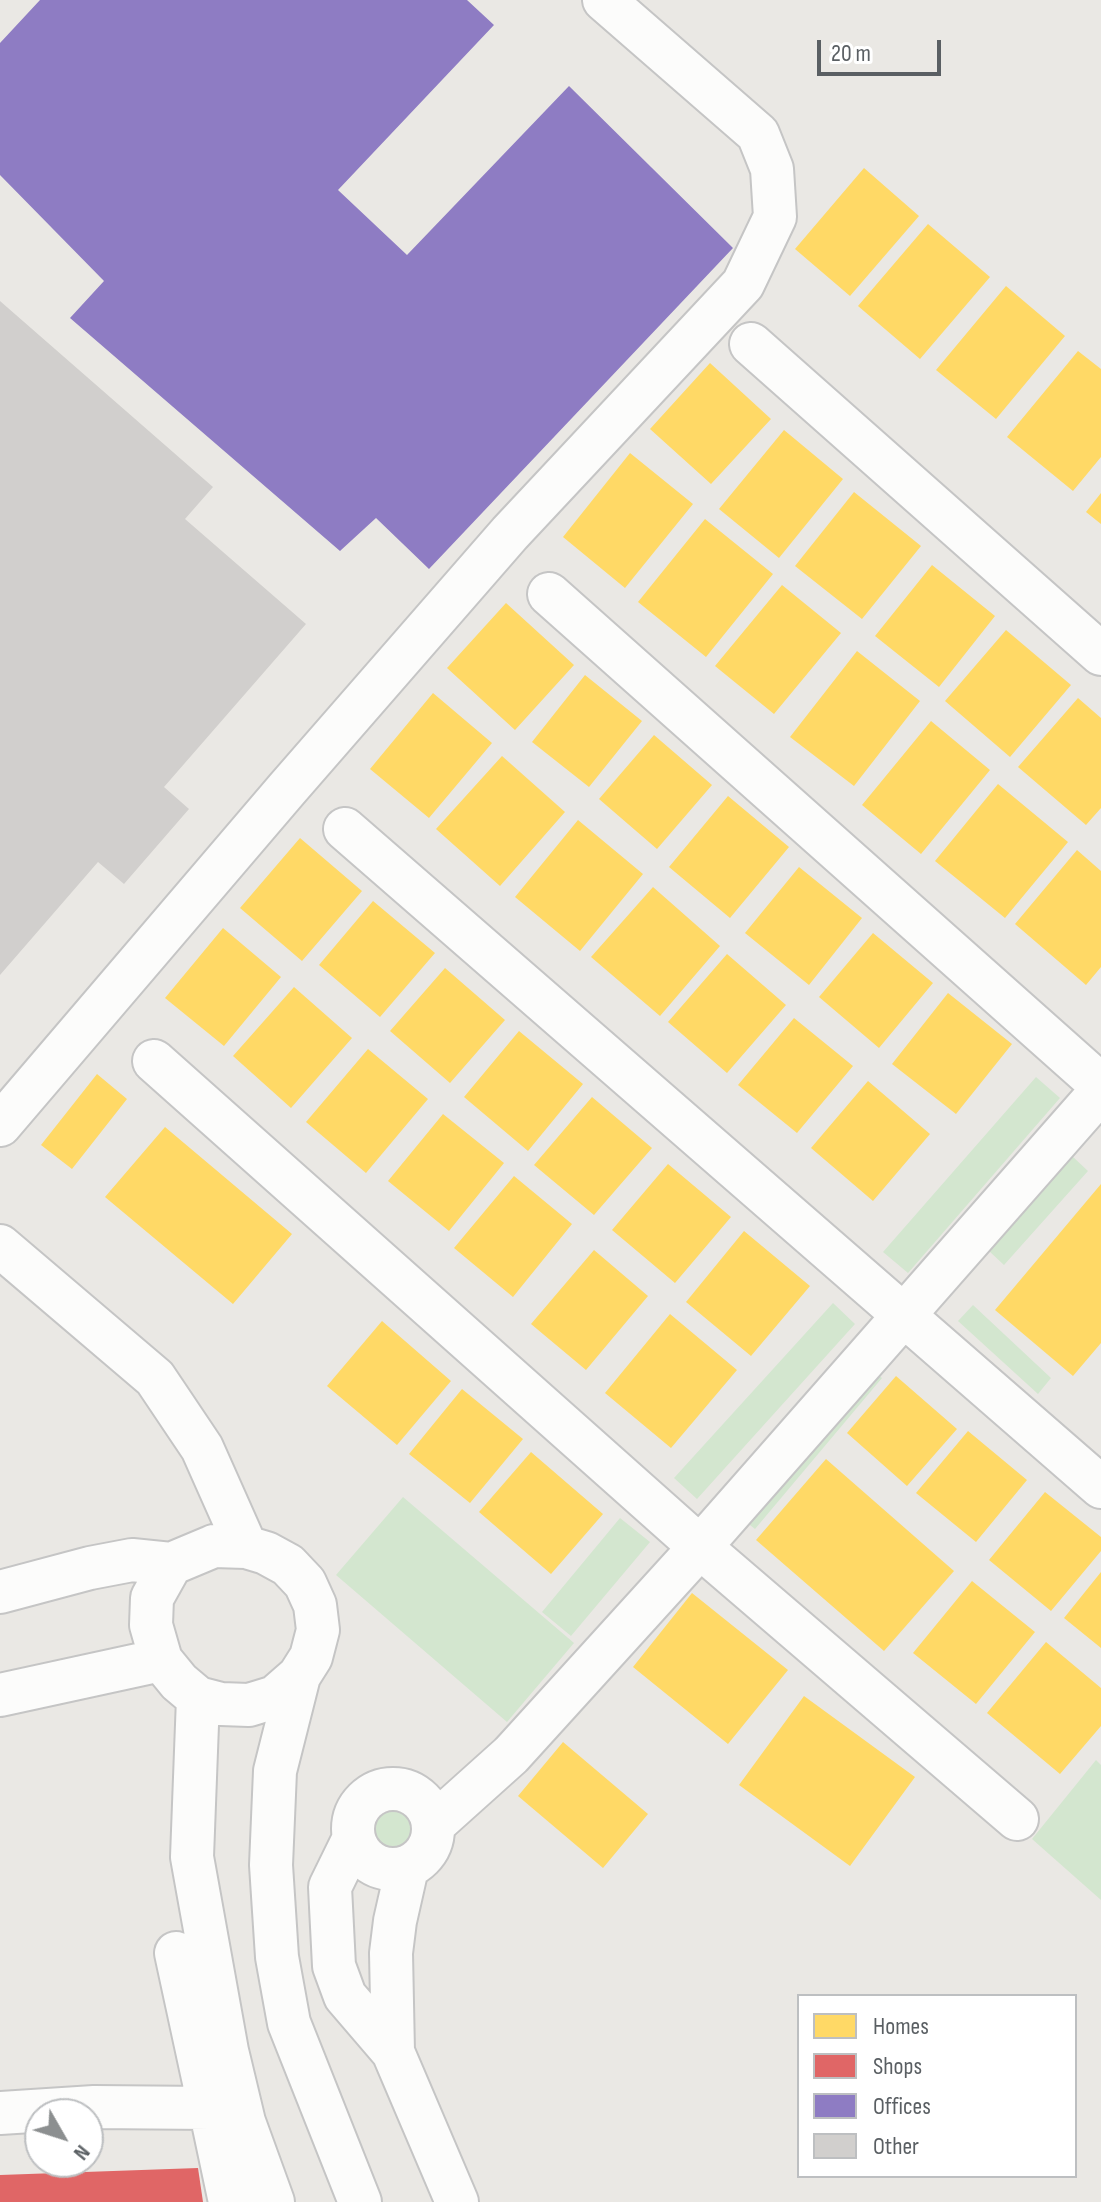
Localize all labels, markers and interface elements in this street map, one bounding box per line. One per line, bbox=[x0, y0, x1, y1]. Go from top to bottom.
scale bar bbox=[821, 24, 945, 74]
text: 20 m bbox=[831, 39, 871, 68]
legend bbox=[797, 1994, 1077, 2178]
text: Homes bbox=[873, 2012, 929, 2041]
text: Shops bbox=[873, 2052, 922, 2081]
text: Offices bbox=[873, 2092, 931, 2121]
north arrow bbox=[24, 2098, 104, 2178]
text: Other bbox=[873, 2132, 919, 2161]
text: N bbox=[67, 2139, 96, 2165]

